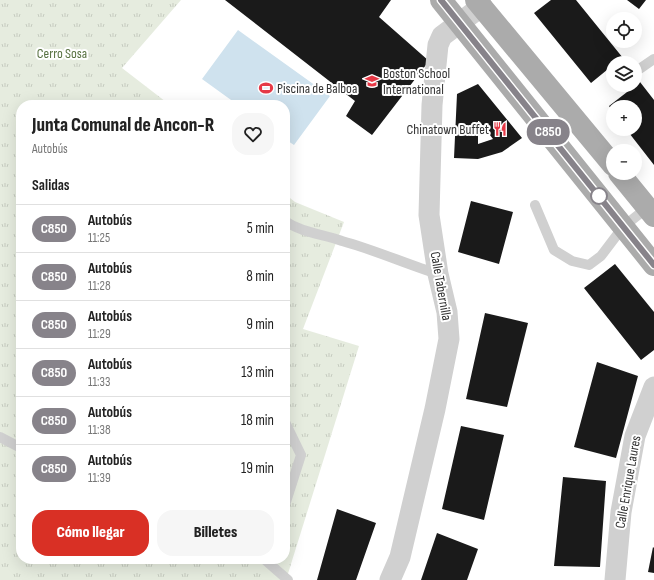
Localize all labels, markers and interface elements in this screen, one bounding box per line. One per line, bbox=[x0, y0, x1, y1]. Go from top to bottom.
map controls bbox=[606, 12, 642, 180]
button: locate bbox=[606, 12, 642, 48]
park label: Cerro Sosa bbox=[37, 45, 87, 62]
button: layers bbox=[606, 56, 642, 92]
place label: Boston School International bbox=[383, 65, 450, 98]
school or university icon: Boston School International bbox=[364, 73, 380, 89]
sports icon: Piscina de Balboa bbox=[258, 80, 274, 96]
place label: Piscina de Balboa bbox=[277, 80, 357, 97]
button: + bbox=[606, 100, 642, 136]
button: heart bbox=[232, 113, 274, 155]
text: Junta Comunal de Ancon-R bbox=[32, 114, 214, 137]
line badge: C850 bbox=[520, 119, 576, 145]
place label: Chinatown Buffet bbox=[407, 121, 489, 138]
restaurant icon: Chinatown Buffet bbox=[492, 121, 508, 137]
text: C850 bbox=[535, 123, 561, 140]
text: Autobús bbox=[32, 141, 68, 157]
button: − bbox=[606, 144, 642, 180]
text: Salidas bbox=[32, 176, 70, 195]
unlabelled marker bbox=[590, 187, 608, 205]
text: Autobús bbox=[88, 211, 132, 230]
text: 5 min bbox=[247, 219, 274, 238]
text: C850 bbox=[41, 220, 67, 237]
text: 11:25 bbox=[88, 230, 110, 246]
street label: Calle Tabernilla bbox=[427, 250, 455, 322]
text: Autobús bbox=[88, 259, 132, 278]
text: 8 min bbox=[246, 267, 274, 286]
text: C850 bbox=[41, 268, 67, 285]
text: 11:28 bbox=[88, 278, 111, 294]
text: Autobús bbox=[88, 307, 132, 326]
text: 9 min bbox=[246, 315, 274, 334]
text: C850 bbox=[41, 316, 67, 333]
text: 11:29 bbox=[88, 326, 111, 342]
text: Autobús bbox=[88, 355, 132, 374]
text: 13 min bbox=[241, 363, 274, 382]
text: C850 bbox=[41, 364, 67, 381]
text: 11:33 bbox=[88, 374, 110, 390]
text: Autobús bbox=[88, 403, 132, 422]
text: 18 min bbox=[241, 411, 274, 430]
text: C850 bbox=[41, 412, 67, 429]
text: 11:38 bbox=[88, 422, 111, 438]
street label: Calle Enrique Laures bbox=[611, 434, 645, 530]
text: Autobús bbox=[88, 451, 132, 470]
text: 19 min bbox=[241, 459, 274, 478]
text: C850 bbox=[41, 460, 67, 477]
text: 11:39 bbox=[88, 470, 111, 486]
button: Cómo llegar bbox=[32, 510, 149, 556]
button: Billetes bbox=[157, 510, 274, 556]

